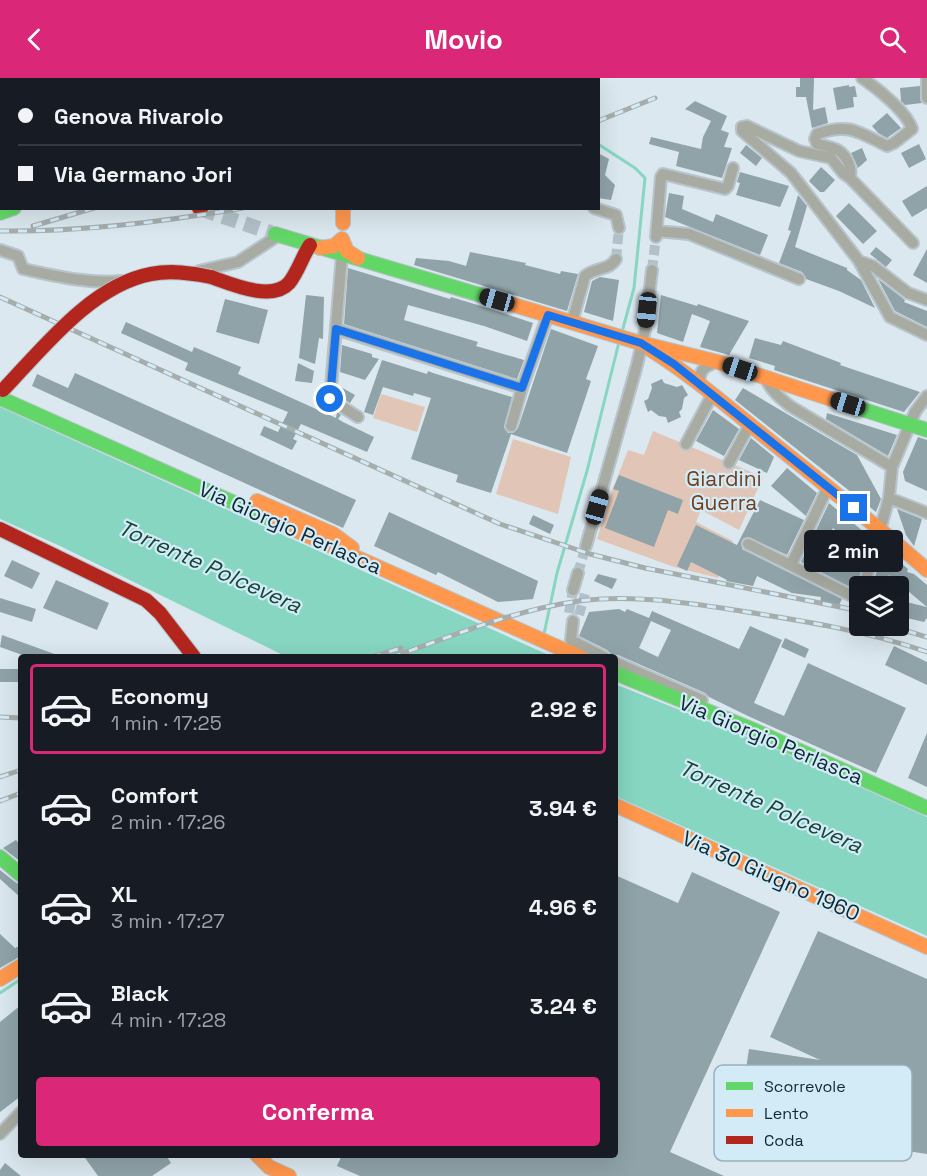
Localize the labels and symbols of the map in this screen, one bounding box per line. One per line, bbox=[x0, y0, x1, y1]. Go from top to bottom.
car bbox=[477, 286, 517, 314]
car bbox=[636, 291, 658, 329]
car bbox=[720, 355, 760, 383]
route start bbox=[316, 385, 343, 412]
car bbox=[828, 390, 868, 418]
park label: Giardini Guerra bbox=[686, 465, 762, 516]
street label: Via Giorgio Perlasca bbox=[194, 475, 386, 580]
car bbox=[583, 487, 611, 527]
route end bbox=[840, 494, 867, 521]
water label: Torrente Polcevera bbox=[114, 513, 306, 619]
callout: 2 min bbox=[804, 529, 904, 571]
street label: Via Giorgio Perlasca bbox=[675, 689, 867, 791]
water label: Torrente Polcevera bbox=[675, 753, 867, 859]
street label: Via 30 Giugno 1960 bbox=[678, 824, 864, 927]
legend bbox=[714, 1065, 912, 1161]
text: Scorrevole bbox=[764, 1076, 846, 1097]
text: Lento bbox=[764, 1103, 809, 1124]
text: Coda bbox=[764, 1130, 804, 1151]

